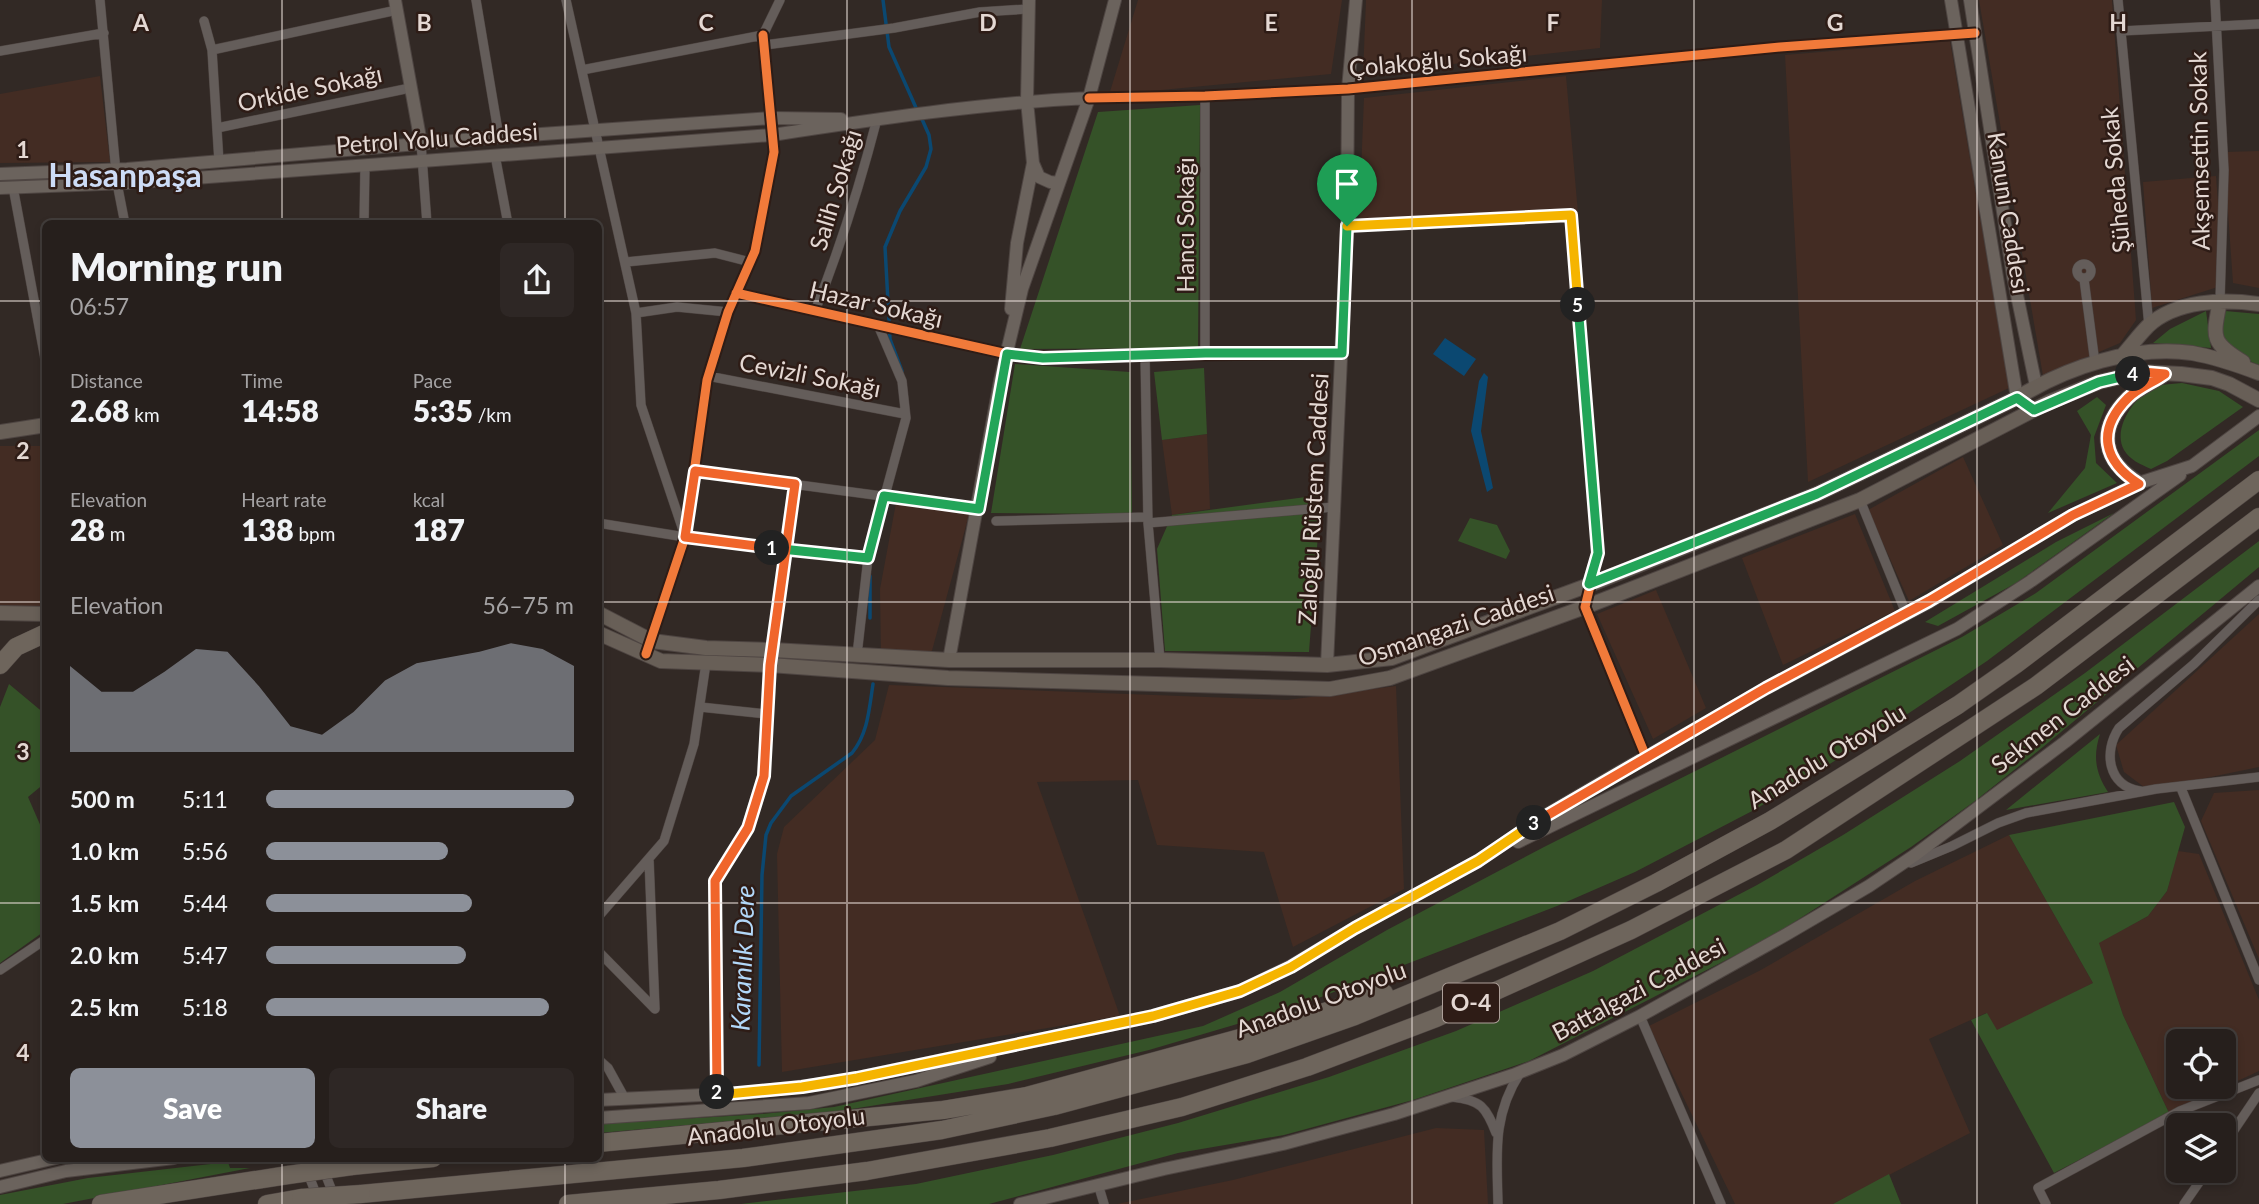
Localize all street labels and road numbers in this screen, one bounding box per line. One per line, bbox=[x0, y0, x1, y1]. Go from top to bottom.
street label: Çolakoğlu Sokağı bbox=[1348, 37, 1528, 82]
street label: Akşemsettin Sokak bbox=[2182, 51, 2215, 251]
street label: Orkide Sokağı bbox=[235, 58, 385, 117]
street label: Şüheda Sokak bbox=[2094, 105, 2135, 254]
street label: Petrol Yolu Caddesi bbox=[335, 116, 539, 159]
street label: Salih Sokağı bbox=[802, 126, 867, 253]
street label: Kanuni Caddesi bbox=[1982, 130, 2037, 296]
street label: Hancı Sokağı bbox=[1170, 157, 1199, 293]
street label: Hazar Sokağı bbox=[807, 274, 946, 333]
street label: Cevizli Sokağı bbox=[737, 347, 884, 402]
street label: Zaloğlu Rüstem Caddesi bbox=[1291, 372, 1334, 626]
street label: Osmangazi Caddesi bbox=[1354, 577, 1557, 672]
street label: Sekmen Caddesi bbox=[1985, 649, 2139, 779]
street label: Anadolu Otoyolu bbox=[1742, 697, 1911, 814]
street label: Battalgazi Caddesi bbox=[1547, 931, 1730, 1047]
street label: Anadolu Otoyolu bbox=[1231, 954, 1410, 1043]
road number: O-4 bbox=[1443, 984, 1499, 1022]
street label: Anadolu Otoyolu bbox=[685, 1100, 867, 1151]

